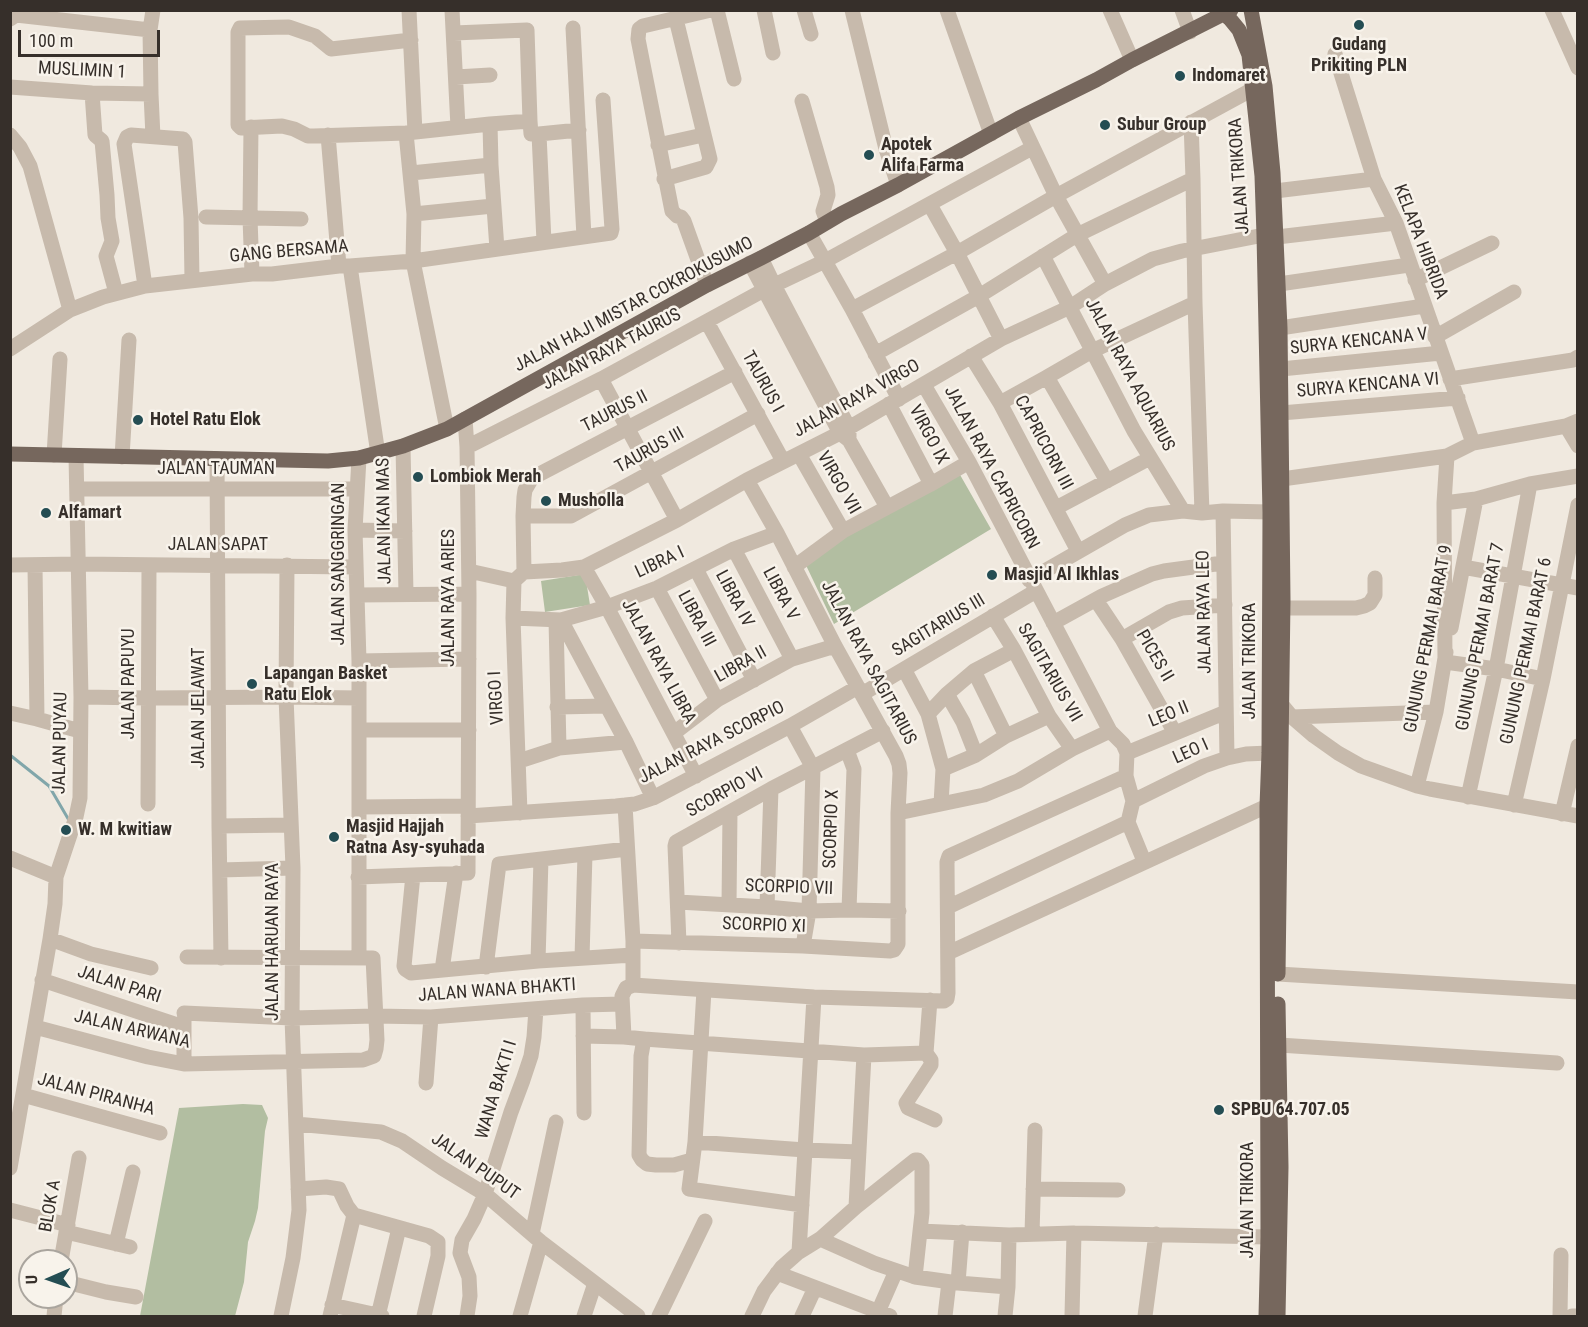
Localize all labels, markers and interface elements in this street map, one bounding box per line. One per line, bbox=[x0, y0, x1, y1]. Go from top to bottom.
scale bar bbox=[21, 18, 164, 56]
marker: Gudang Prikiting PLN bbox=[1352, 18, 1366, 32]
text: 100 m bbox=[29, 30, 73, 51]
place label: Gudang Prikiting PLN bbox=[1311, 34, 1407, 76]
street label: MUSLIMIN 1 bbox=[37, 58, 127, 84]
place label: Indomaret bbox=[1192, 65, 1265, 87]
marker: Indomaret bbox=[1173, 69, 1187, 83]
place label: Subur Group bbox=[1117, 114, 1206, 136]
street label: JALAN TRIKORA bbox=[1225, 117, 1255, 235]
marker: Subur Group bbox=[1098, 118, 1112, 132]
place label: Apotek Alifa Farma bbox=[881, 134, 964, 176]
marker: Apotek Alifa Farma bbox=[862, 148, 876, 162]
street label: KELAPA HIBRIDA bbox=[1388, 182, 1452, 302]
street label: JALAN HAJI MISTAR COKROKUSUMO bbox=[511, 233, 757, 377]
street label: GANG BERSAMA bbox=[229, 236, 349, 268]
street label: JALAN RAYA AQUARIUS bbox=[1079, 295, 1179, 455]
street label: JALAN RAYA TAURUS bbox=[539, 304, 685, 396]
street label: SURYA KENCANA V bbox=[1289, 324, 1429, 360]
street label: TAURUS I bbox=[736, 348, 788, 416]
street label: JALAN RAYA VIRGO bbox=[790, 355, 924, 443]
street label: SURYA KENCANA VI bbox=[1296, 369, 1440, 403]
street label: JALAN RAYA CAPRICORN bbox=[939, 383, 1043, 553]
street label: TAURUS II bbox=[578, 386, 652, 438]
street label: CAPRICORN III bbox=[1009, 392, 1077, 494]
street label: VIRGO IX bbox=[903, 402, 953, 468]
place label: Hotel Ratu Elok bbox=[150, 409, 261, 431]
marker: Hotel Ratu Elok bbox=[131, 413, 145, 427]
street label: TAURUS III bbox=[612, 423, 688, 479]
street label: VIRGO VII bbox=[811, 448, 865, 518]
street label: JALAN IKAN MAS bbox=[373, 457, 397, 585]
street label: JALAN TAUMAN bbox=[157, 458, 275, 480]
place label: Lombiok Merah bbox=[430, 466, 541, 488]
marker: Lombiok Merah bbox=[411, 470, 425, 484]
street label: JALAN SANGGRINGAN bbox=[328, 483, 350, 645]
place label: Musholla bbox=[558, 490, 624, 512]
marker: Musholla bbox=[539, 494, 553, 508]
place label: Alfamart bbox=[58, 502, 121, 524]
marker: Alfamart bbox=[39, 506, 53, 520]
street label: JALAN RAYA ARIES bbox=[438, 529, 460, 667]
street label: JALAN SAPAT bbox=[168, 534, 268, 556]
street label: GUNUNG PERMAI BARAT 7 bbox=[1452, 541, 1510, 733]
street label: LIBRA I bbox=[632, 542, 688, 584]
street label: GUNUNG PERMAI BARAT 9 bbox=[1400, 543, 1458, 735]
street label: JALAN RAYA LEO bbox=[1193, 550, 1217, 674]
street label: GUNUNG PERMAI BARAT 6 bbox=[1497, 556, 1557, 746]
street label: LIBRA V bbox=[757, 564, 803, 624]
place label: Masjid Al Ikhlas bbox=[1004, 564, 1119, 586]
street label: LIBRA IV bbox=[710, 567, 758, 631]
marker: Masjid Al Ikhlas bbox=[985, 568, 999, 582]
street label: JALAN RAYA SAGITARIUS bbox=[816, 577, 920, 749]
street label: LIBRA III bbox=[672, 587, 720, 651]
street label: SAGITARIUS III bbox=[889, 590, 989, 662]
street label: JALAN RAYA LIBRA bbox=[616, 596, 700, 728]
street label: JALAN TRIKORA bbox=[1239, 602, 1261, 720]
street label: SAGITARIUS VII bbox=[1012, 620, 1086, 726]
street label: PICES II bbox=[1131, 626, 1177, 686]
street label: JALAN PAPUYU bbox=[118, 628, 140, 740]
street label: LIBRA II bbox=[711, 642, 771, 688]
street label: JALAN JELAWAT bbox=[188, 647, 210, 769]
place label: Lapangan Basket Ratu Elok bbox=[264, 663, 387, 706]
street label: VIRGO I bbox=[485, 670, 509, 726]
marker: Lapangan Basket Ratu Elok bbox=[245, 677, 259, 691]
street label: JALAN PUYAU bbox=[49, 692, 73, 794]
street label: JALAN RAYA SCORPIO bbox=[635, 697, 789, 789]
street label: LEO II bbox=[1146, 697, 1192, 733]
street label: LEO I bbox=[1170, 735, 1212, 769]
street label: SCORPIO VI bbox=[683, 763, 767, 823]
street label: SCORPIO X bbox=[820, 789, 844, 869]
place label: Masjid Hajjah Ratna Asy-syuhada bbox=[346, 816, 485, 858]
place label: W. M kwitiaw bbox=[78, 819, 172, 841]
marker: W. M kwitiaw bbox=[59, 823, 73, 837]
marker: Masjid Hajjah Ratna Asy-syuhada bbox=[327, 830, 341, 844]
street label: JALAN HARUAN RAYA bbox=[262, 863, 284, 1021]
street label: SCORPIO VII bbox=[744, 876, 834, 900]
street label: SCORPIO XI bbox=[722, 914, 806, 938]
street label: JALAN PARI bbox=[75, 961, 163, 1009]
street label: JALAN WANA BHAKTI bbox=[417, 975, 577, 1007]
street label: JALAN ARWANA bbox=[72, 1006, 192, 1054]
street label: WANA BAKTI I bbox=[472, 1038, 522, 1142]
street label: JALAN PIRANHA bbox=[35, 1069, 157, 1121]
place label: SPBU 64.707.05 bbox=[1231, 1099, 1350, 1121]
marker: SPBU 64.707.05 bbox=[1212, 1103, 1226, 1117]
street label: JALAN PUPUT bbox=[427, 1129, 523, 1205]
street label: JALAN TRIKORA bbox=[1237, 1142, 1259, 1258]
street label: BLOK A bbox=[36, 1178, 66, 1234]
north arrow bbox=[18, 1249, 78, 1309]
text: U bbox=[22, 1275, 41, 1284]

